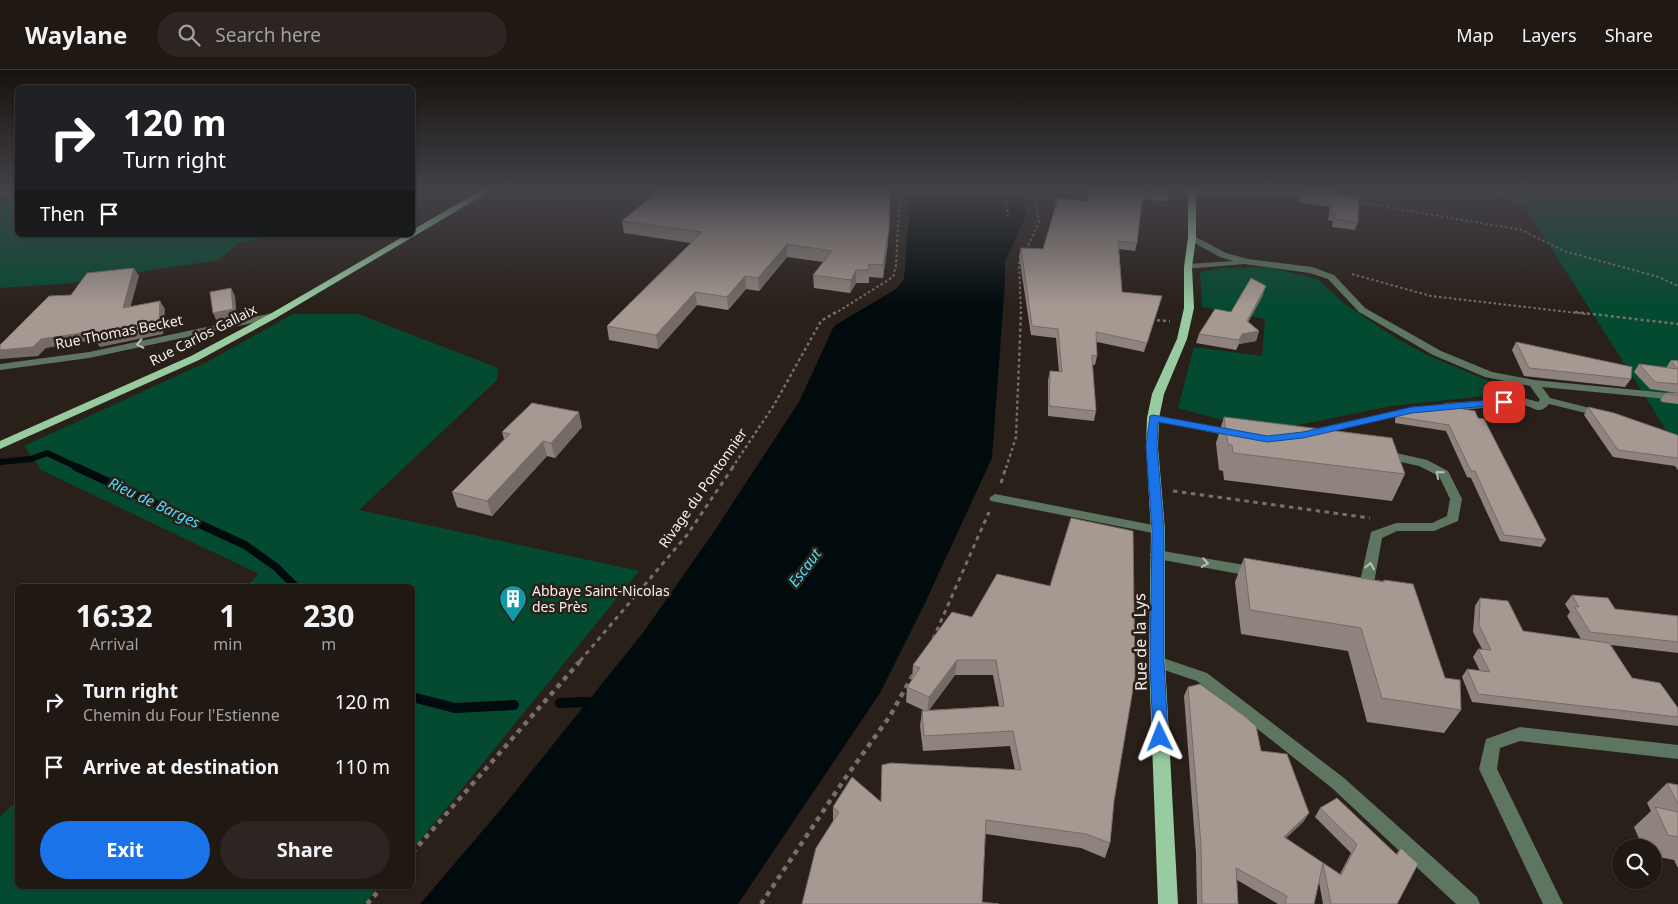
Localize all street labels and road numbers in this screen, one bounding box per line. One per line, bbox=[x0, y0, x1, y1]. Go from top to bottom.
street label: Rue Carlos Gallaix bbox=[146, 299, 260, 370]
street label: Rue Thomas Becket bbox=[54, 310, 184, 353]
street label: Rivage du Pontonnier bbox=[654, 424, 751, 551]
street label: Rue de la Lys bbox=[1128, 593, 1152, 691]

